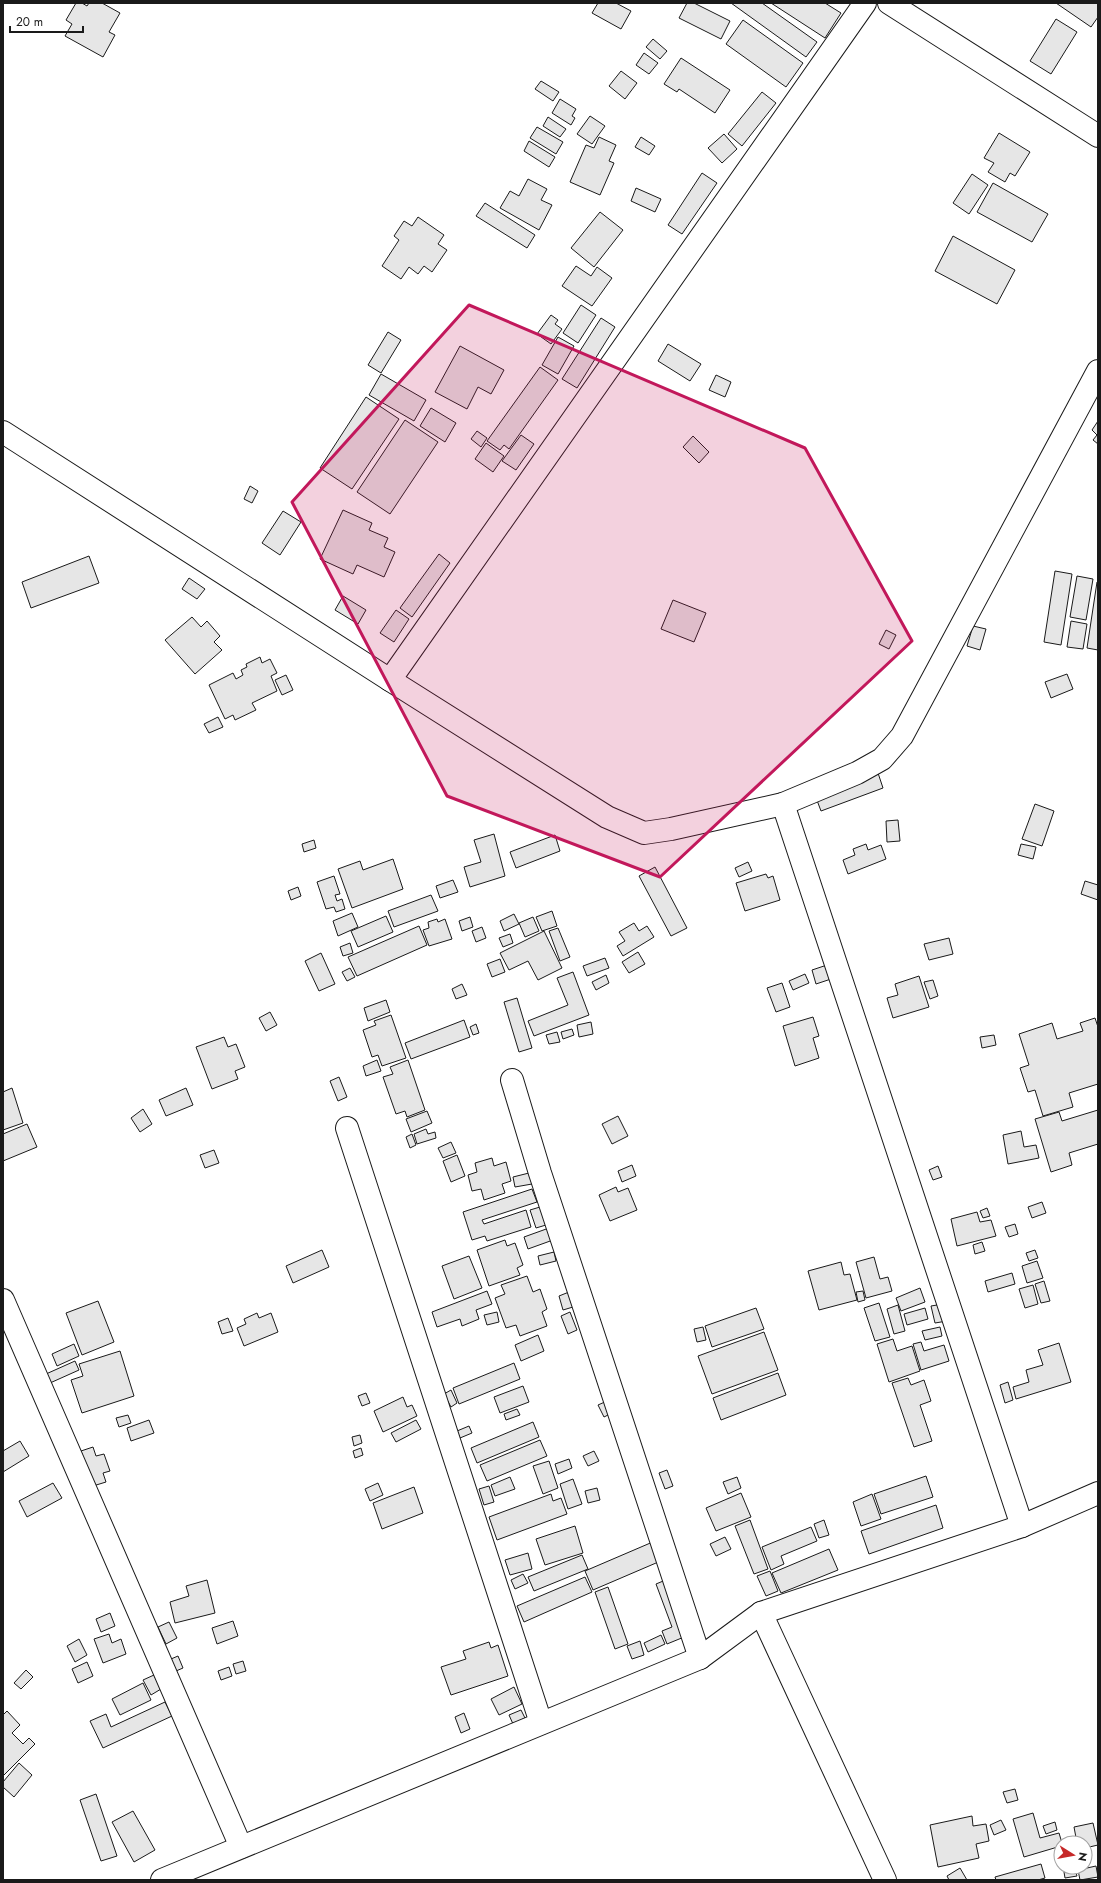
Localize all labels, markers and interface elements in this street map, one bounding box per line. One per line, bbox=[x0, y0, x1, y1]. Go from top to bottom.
scale bar bbox=[10, 8, 83, 34]
text: 20 m bbox=[16, 13, 43, 31]
north arrow bbox=[1053, 1835, 1093, 1875]
text: N bbox=[1074, 1851, 1092, 1863]

